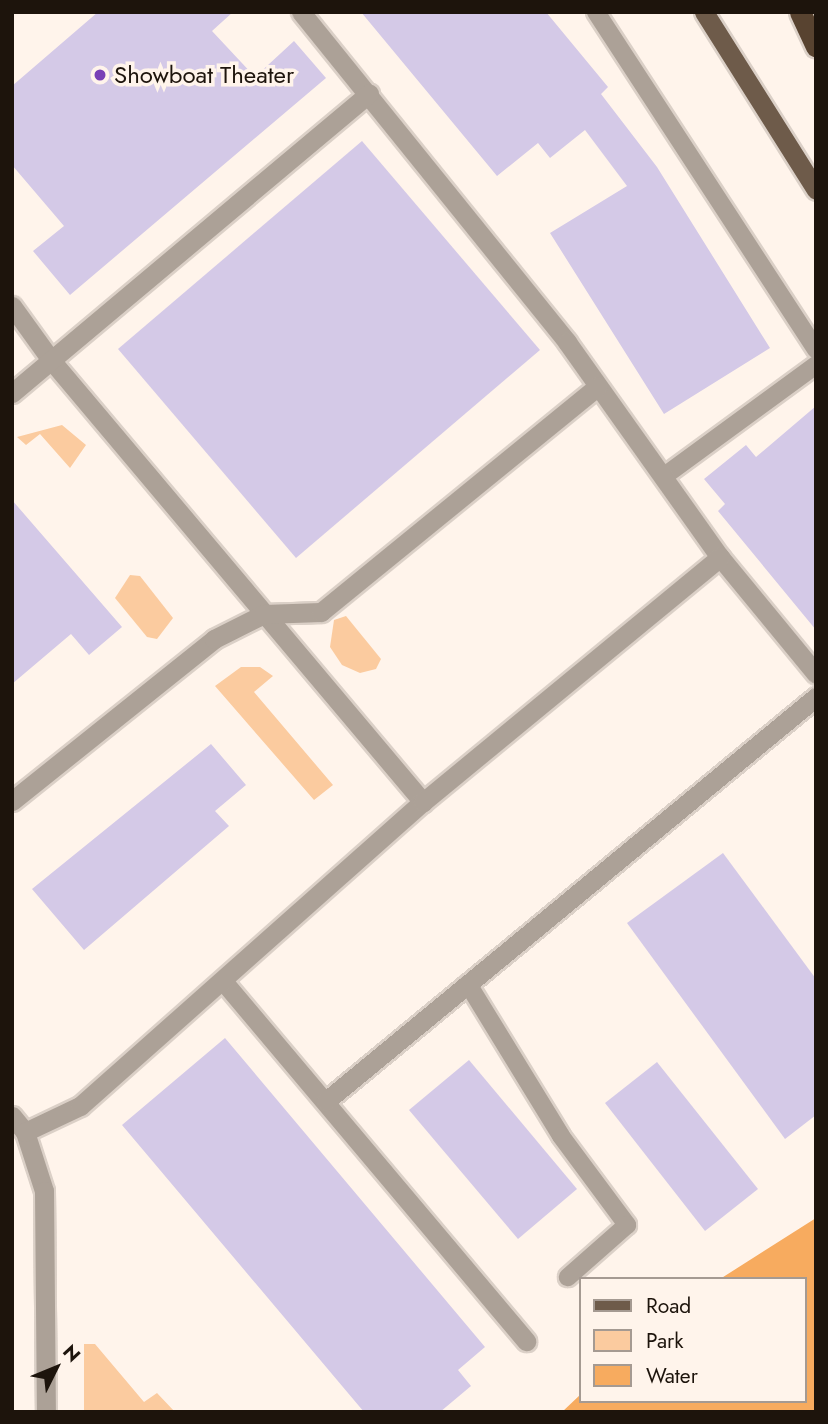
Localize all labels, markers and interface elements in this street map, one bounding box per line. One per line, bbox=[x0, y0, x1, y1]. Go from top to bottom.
place label: Showboat Theater bbox=[114, 61, 294, 89]
marker: Showboat Theater bbox=[92, 67, 108, 83]
legend bbox=[580, 1277, 807, 1403]
text: Road bbox=[646, 1291, 691, 1321]
text: Park bbox=[646, 1326, 683, 1356]
north arrow bbox=[21, 1333, 91, 1403]
text: N bbox=[57, 1339, 87, 1368]
text: Water bbox=[646, 1361, 698, 1391]

